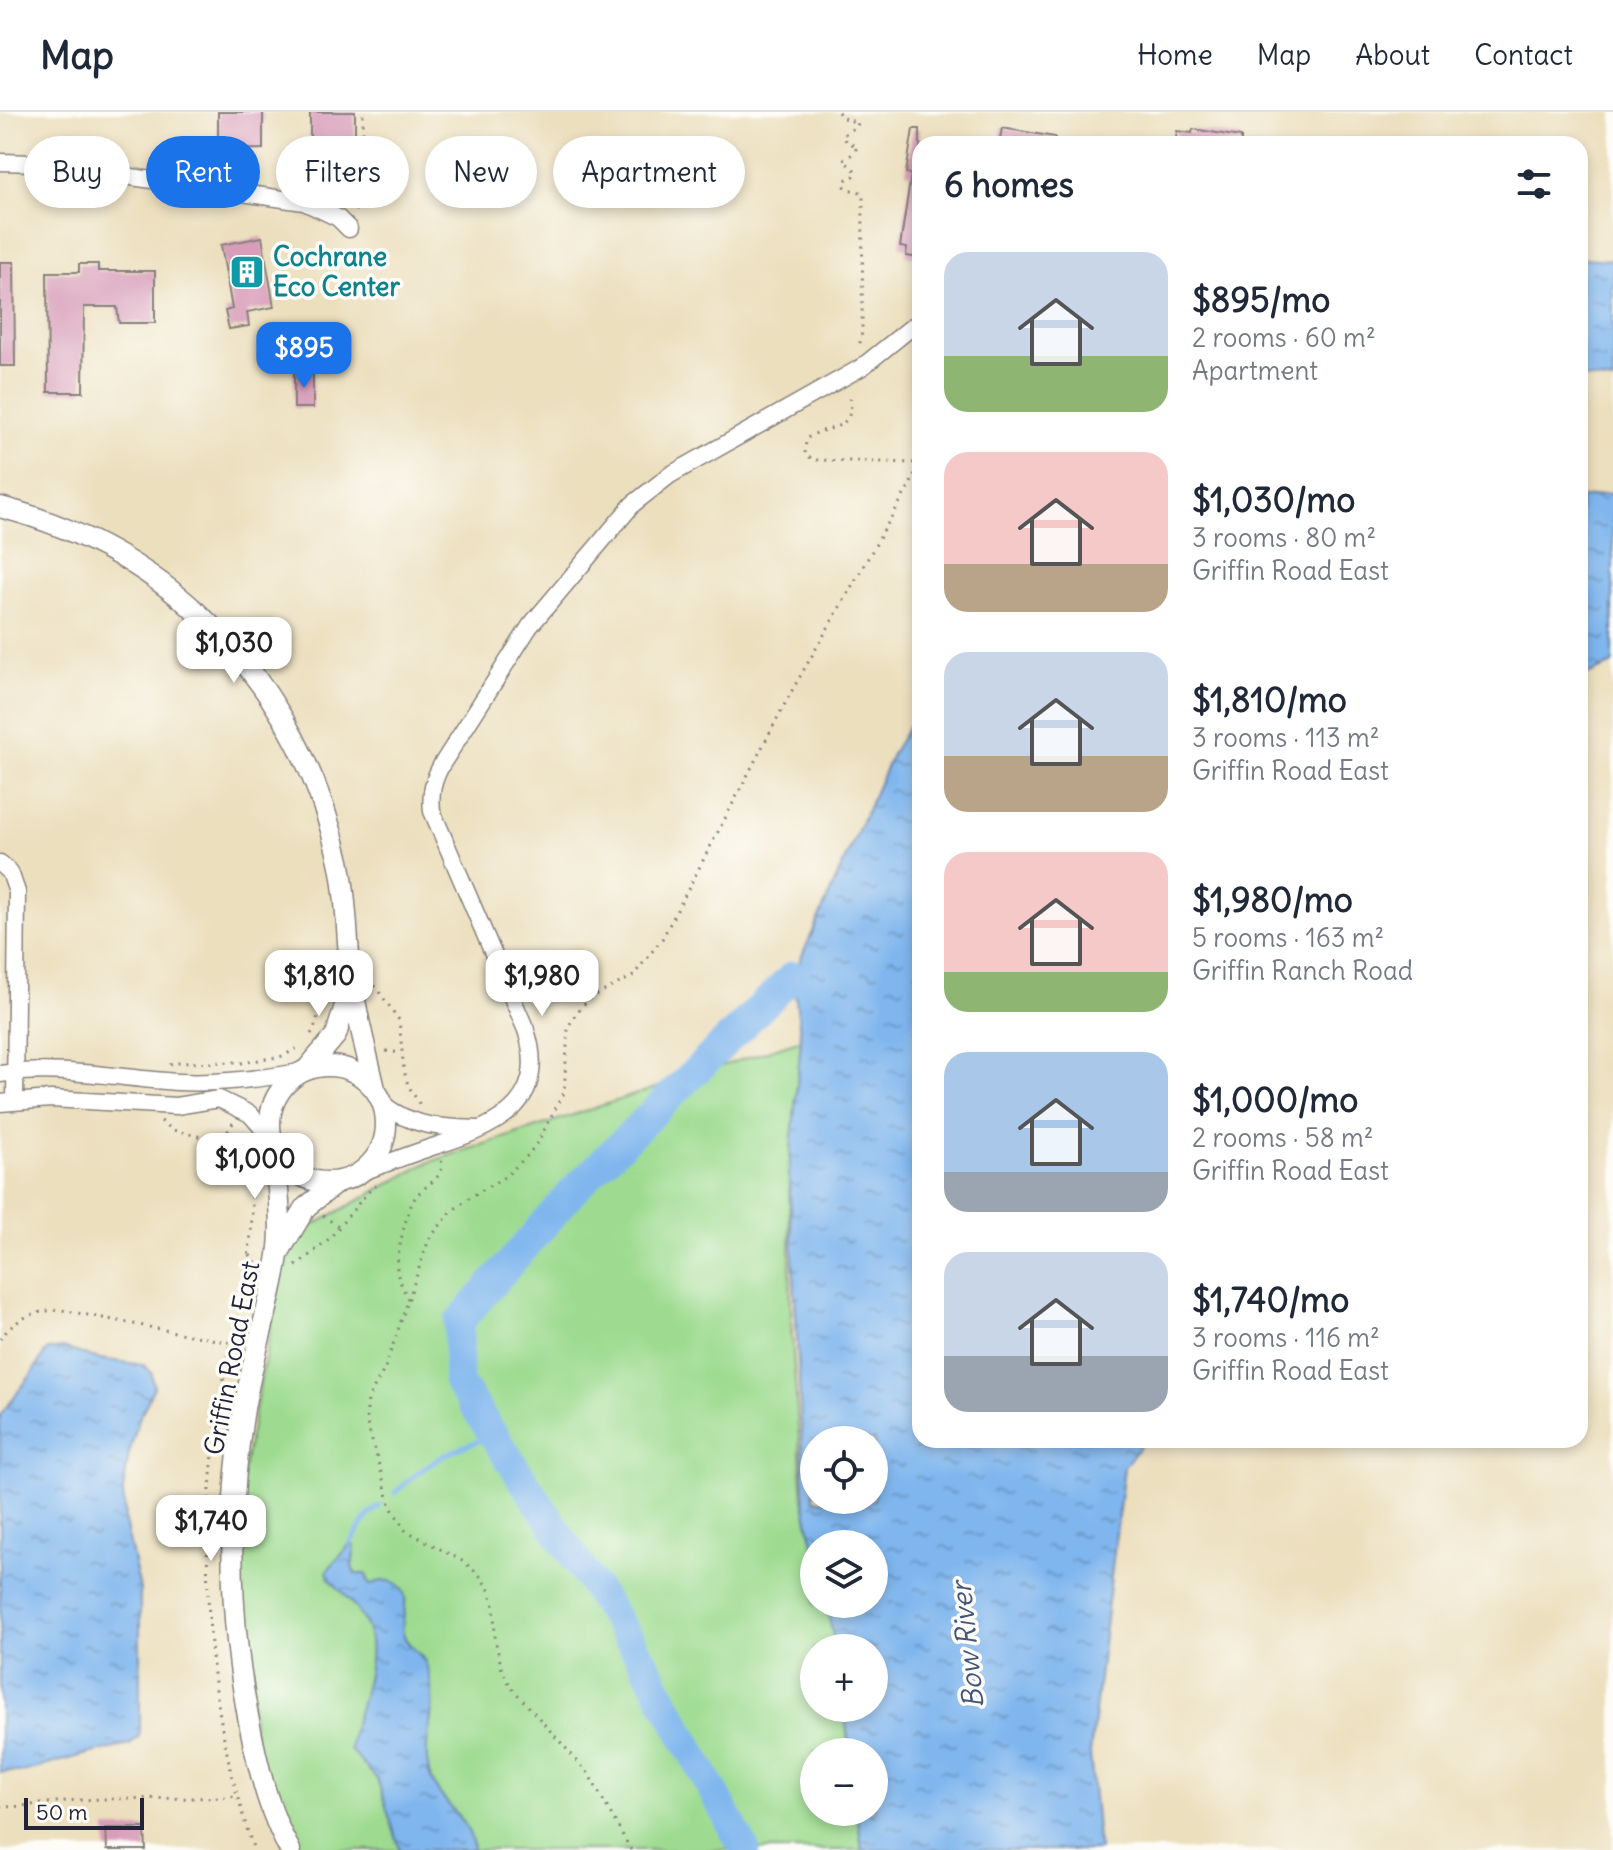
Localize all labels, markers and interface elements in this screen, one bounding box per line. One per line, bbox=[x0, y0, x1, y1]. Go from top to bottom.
text: Map bbox=[40, 32, 114, 79]
text: Home bbox=[1137, 37, 1213, 73]
text: Map bbox=[1257, 37, 1311, 73]
text: About bbox=[1355, 37, 1430, 73]
text: Contact bbox=[1474, 37, 1573, 73]
chip: Buy bbox=[24, 136, 130, 208]
chip: Rent bbox=[146, 136, 260, 208]
chip: Filters bbox=[276, 136, 409, 208]
chip: New bbox=[425, 136, 537, 208]
chip: Apartment bbox=[553, 136, 745, 208]
icon: filters bbox=[1512, 162, 1556, 206]
text: 6 homes bbox=[944, 163, 1074, 206]
place label: Cochrane Eco Center bbox=[273, 240, 400, 303]
building icon: Cochrane Eco Center bbox=[228, 253, 266, 291]
text: $895/mo bbox=[1192, 278, 1330, 321]
icon: home bbox=[1008, 284, 1104, 380]
text: 2 rooms · 60 m² bbox=[1192, 321, 1376, 354]
pin: $895 bbox=[257, 322, 351, 390]
text: $895 bbox=[274, 331, 334, 364]
text: Apartment bbox=[1192, 354, 1318, 387]
text: $1,030/mo bbox=[1192, 478, 1355, 521]
icon: home bbox=[1008, 484, 1104, 580]
text: 3 rooms · 80 m² bbox=[1192, 521, 1376, 554]
text: Griffin Road East bbox=[1192, 554, 1389, 587]
pin: $1,030 bbox=[169, 617, 299, 685]
text: $1,030 bbox=[195, 626, 273, 659]
text: $1,810/mo bbox=[1192, 678, 1347, 721]
icon: home bbox=[1008, 684, 1104, 780]
text: 3 rooms · 113 m² bbox=[1192, 721, 1379, 754]
text: Griffin Road East bbox=[1192, 754, 1389, 787]
text: $1,980/mo bbox=[1192, 878, 1353, 921]
icon: home bbox=[1008, 884, 1104, 980]
text: 5 rooms · 163 m² bbox=[1192, 921, 1384, 954]
pin: $1,810 bbox=[254, 950, 384, 1018]
pin: $1,980 bbox=[477, 950, 607, 1018]
text: Griffin Ranch Road bbox=[1192, 954, 1413, 987]
text: $1,810 bbox=[283, 959, 355, 992]
text: $1,980 bbox=[504, 959, 580, 992]
text: $1,000/mo bbox=[1192, 1078, 1358, 1121]
icon: home bbox=[1008, 1084, 1104, 1180]
text: 2 rooms · 58 m² bbox=[1192, 1121, 1373, 1154]
pin: $1,000 bbox=[190, 1133, 320, 1201]
text: $1,000 bbox=[214, 1142, 296, 1175]
text: Griffin Road East bbox=[1192, 1154, 1389, 1187]
street label: Griffin Road East bbox=[197, 1258, 267, 1458]
text: $1,740/mo bbox=[1192, 1278, 1349, 1321]
icon: home bbox=[1008, 1284, 1104, 1380]
text: 3 rooms · 116 m² bbox=[1192, 1321, 1380, 1354]
text: Griffin Road East bbox=[1192, 1354, 1389, 1387]
map controls bbox=[800, 1426, 888, 1826]
button: locate bbox=[800, 1426, 888, 1514]
pin: $1,740 bbox=[146, 1495, 276, 1563]
text: $1,740 bbox=[174, 1504, 248, 1537]
button: layers bbox=[800, 1530, 888, 1618]
water label: Bow River bbox=[942, 1576, 992, 1710]
button: + bbox=[800, 1634, 888, 1722]
button: − bbox=[800, 1738, 888, 1826]
scale bar bbox=[24, 1794, 144, 1830]
text: 50 m bbox=[36, 1798, 88, 1826]

